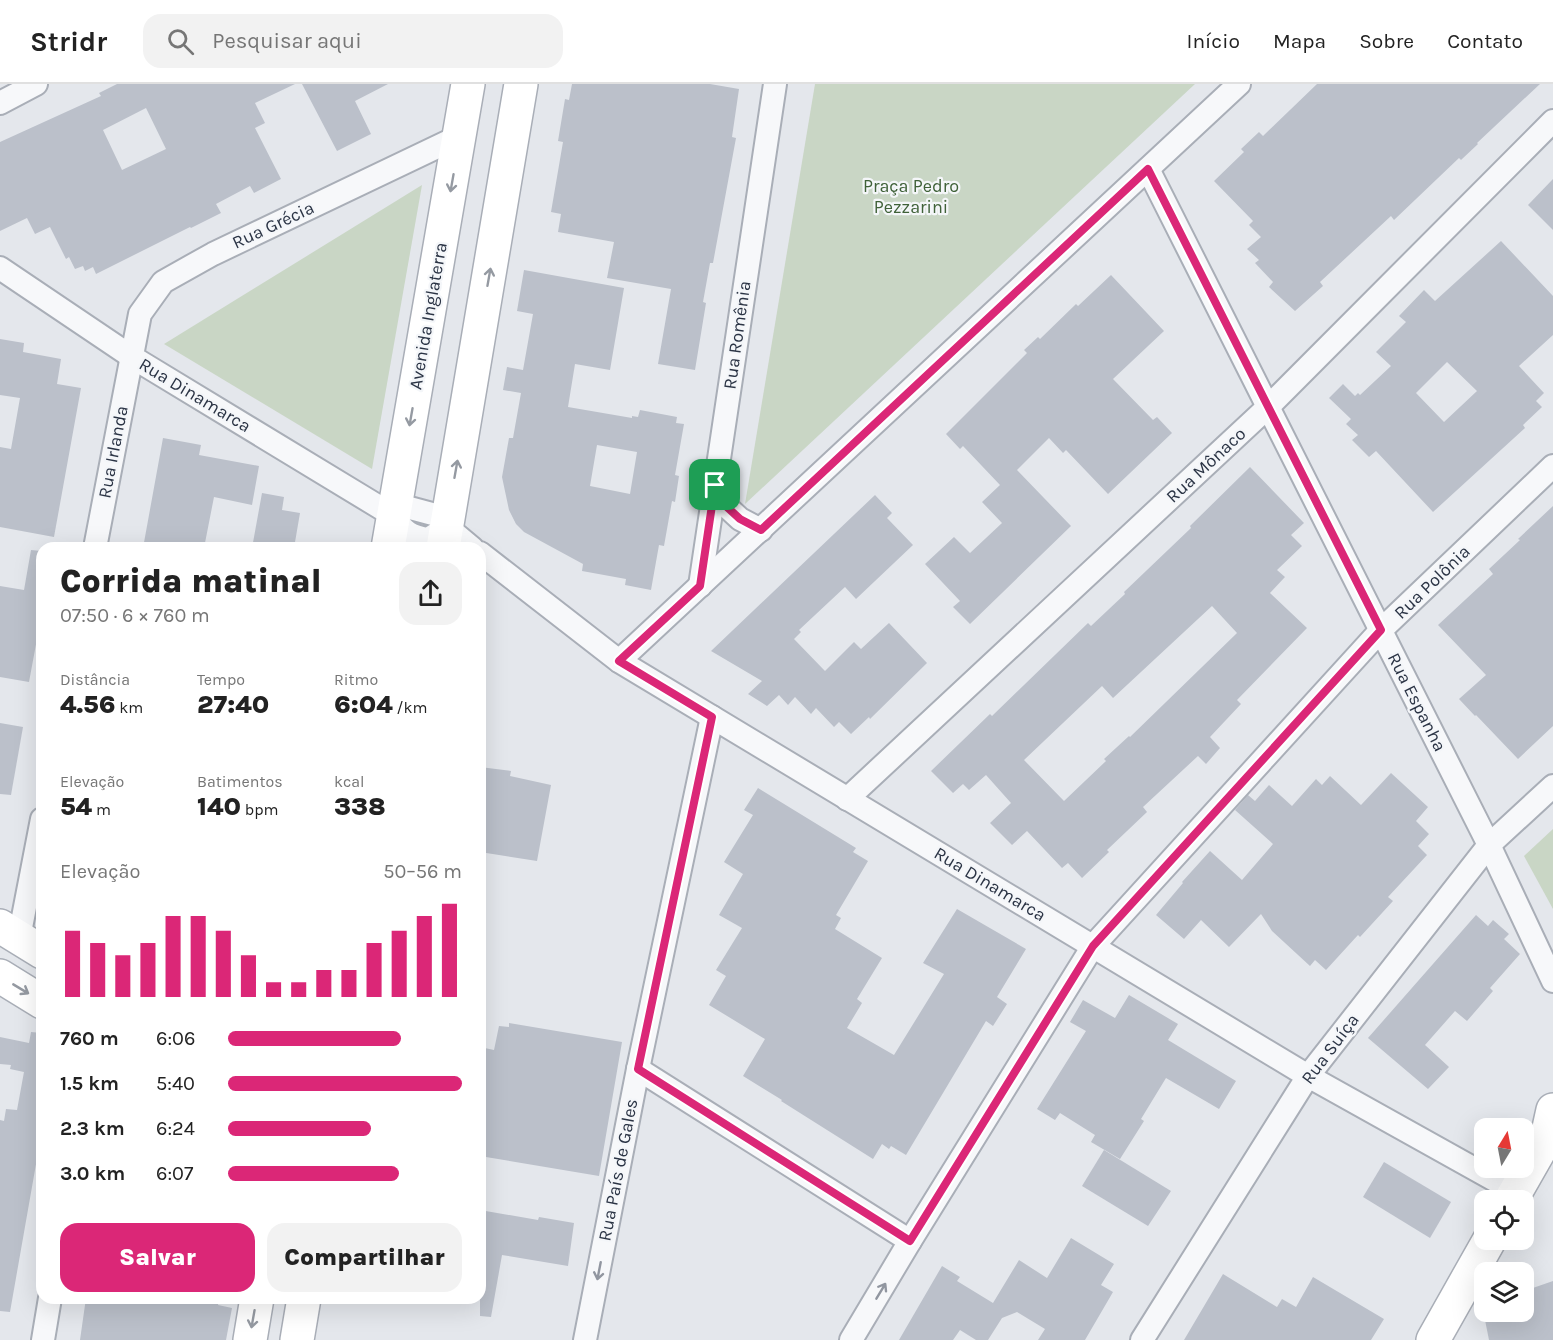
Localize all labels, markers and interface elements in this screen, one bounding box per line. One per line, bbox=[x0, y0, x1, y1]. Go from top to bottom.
search box bbox=[143, 14, 563, 68]
text: Stridr bbox=[30, 25, 107, 58]
icon: search bbox=[164, 25, 197, 58]
text: Pesquisar aqui bbox=[212, 28, 362, 54]
text: Início bbox=[1187, 29, 1240, 53]
text: Mapa bbox=[1273, 29, 1326, 53]
text: Sobre bbox=[1359, 29, 1414, 53]
text: Contato bbox=[1447, 29, 1523, 53]
one-way arrow bbox=[446, 173, 457, 192]
park label: Praça Pedro Pezzarini bbox=[863, 175, 959, 218]
street label: Rua Grécia bbox=[228, 196, 318, 254]
street label: Avenida Inglaterra bbox=[404, 241, 452, 391]
one-way arrow bbox=[483, 267, 494, 287]
street label: Rua Romênia bbox=[719, 279, 755, 391]
street label: Rua Dinamarca bbox=[135, 353, 255, 437]
street label: Rua Irlanda bbox=[93, 404, 133, 500]
one-way arrow bbox=[405, 406, 416, 426]
street label: Rua Mônaco bbox=[1162, 422, 1250, 508]
pin bbox=[689, 459, 740, 510]
one-way arrow bbox=[451, 460, 462, 480]
icon: arrive bbox=[698, 468, 731, 501]
street label: Rua Polônia bbox=[1389, 540, 1475, 624]
text: Corrida matinal bbox=[60, 562, 322, 600]
button: share bbox=[399, 562, 462, 625]
text: 07:50 · 6 × 760 m bbox=[60, 604, 210, 627]
street label: Rua Espanha bbox=[1383, 649, 1451, 755]
text: Distância bbox=[60, 670, 130, 689]
text: Tempo bbox=[197, 670, 245, 689]
text: Ritmo bbox=[334, 670, 378, 689]
text: 4.56 bbox=[60, 689, 115, 720]
text: 27:40 bbox=[197, 689, 269, 720]
text: 6:04 bbox=[334, 689, 393, 720]
text: km bbox=[115, 698, 143, 717]
text: /km bbox=[393, 698, 427, 717]
text: Elevação bbox=[60, 772, 124, 791]
text: Batimentos bbox=[197, 772, 283, 791]
text: kcal bbox=[334, 772, 365, 791]
text: 54 bbox=[60, 791, 92, 822]
text: 140 bbox=[197, 791, 241, 822]
text: 338 bbox=[334, 791, 386, 822]
text: m bbox=[92, 800, 111, 819]
text: bpm bbox=[241, 800, 279, 819]
street label: Rua Dinamarca bbox=[930, 842, 1050, 926]
text: Elevação bbox=[60, 860, 140, 883]
text: 50–56 m bbox=[383, 860, 462, 883]
one-way arrow bbox=[12, 983, 29, 995]
street label: Rua Suíça bbox=[1296, 1009, 1364, 1089]
text: 760 m bbox=[60, 1027, 119, 1050]
text: 6:06 bbox=[156, 1027, 195, 1050]
text: 1.5 km bbox=[60, 1072, 119, 1095]
text: 5:40 bbox=[156, 1072, 195, 1095]
street label: Rua País de Gales bbox=[593, 1097, 643, 1243]
text: 2.3 km bbox=[60, 1117, 125, 1140]
text: 6:24 bbox=[156, 1117, 195, 1140]
north arrow bbox=[1474, 1118, 1534, 1178]
map controls bbox=[1474, 1118, 1534, 1322]
text: 3.0 km bbox=[60, 1162, 125, 1185]
text: 6:07 bbox=[156, 1162, 193, 1185]
button: locate bbox=[1474, 1190, 1534, 1250]
button: Salvar bbox=[60, 1223, 255, 1292]
button: Compartilhar bbox=[267, 1223, 462, 1292]
one-way arrow bbox=[593, 1261, 604, 1280]
button: layers bbox=[1474, 1262, 1534, 1322]
one-way arrow bbox=[875, 1283, 887, 1300]
one-way arrow bbox=[248, 1308, 259, 1328]

